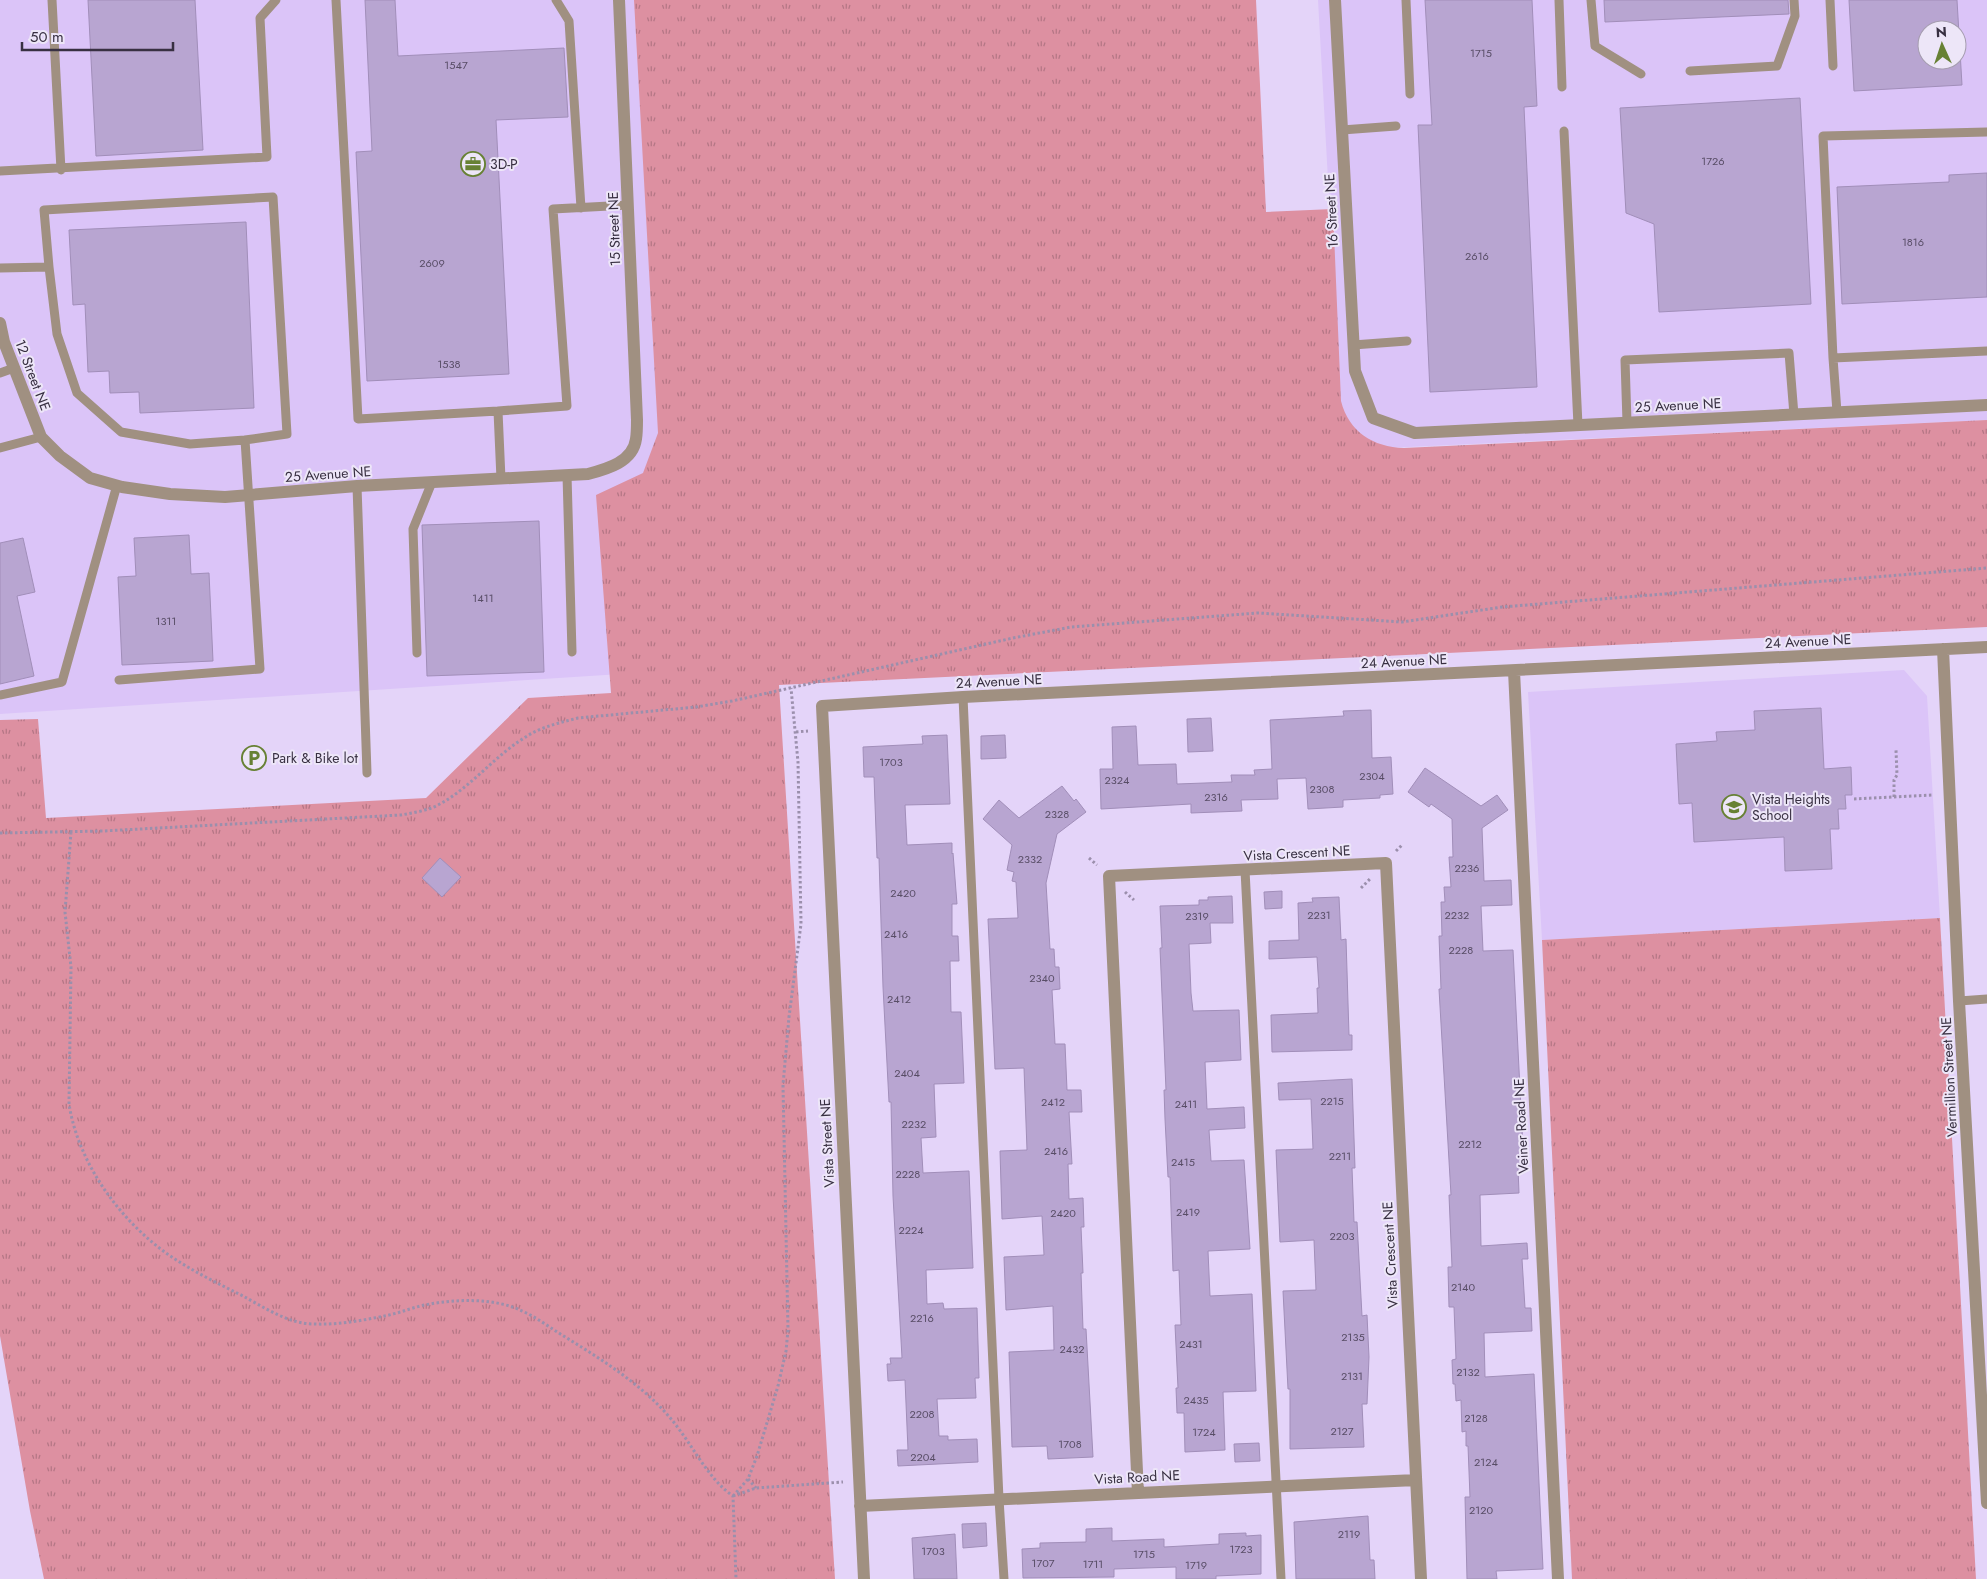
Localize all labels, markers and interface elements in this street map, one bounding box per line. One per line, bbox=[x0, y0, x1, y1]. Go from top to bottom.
scale bar bbox=[22, 20, 174, 52]
north arrow bbox=[1917, 20, 1967, 70]
text: N bbox=[1935, 22, 1947, 42]
text: 50 m bbox=[30, 26, 64, 48]
house number: 1715 bbox=[1470, 45, 1492, 61]
house number: 1547 bbox=[444, 57, 468, 73]
office icon: 3D-P bbox=[460, 151, 486, 177]
house number: 1726 bbox=[1701, 153, 1725, 169]
place label: 3D-P bbox=[490, 154, 518, 174]
street label: 16 Street NE bbox=[1319, 173, 1343, 249]
street label: 15 Street NE bbox=[603, 191, 625, 267]
house number: 1816 bbox=[1902, 234, 1924, 250]
house number: 2616 bbox=[1465, 248, 1489, 264]
house number: 2609 bbox=[419, 255, 445, 271]
street label: 12 Street NE bbox=[10, 337, 56, 413]
house number: 1538 bbox=[437, 356, 461, 372]
street label: 25 Avenue NE bbox=[1634, 393, 1722, 417]
street label: 25 Avenue NE bbox=[284, 461, 372, 487]
house number: 1411 bbox=[472, 590, 494, 606]
house number: 1311 bbox=[156, 613, 176, 629]
street label: 24 Avenue NE bbox=[1764, 629, 1852, 653]
street label: 24 Avenue NE bbox=[1360, 649, 1448, 673]
street label: 24 Avenue NE bbox=[955, 669, 1043, 693]
parking icon: Park & Bike lot bbox=[241, 745, 267, 771]
place label: Park & Bike lot bbox=[272, 748, 358, 768]
house number: 1703 bbox=[879, 754, 903, 770]
house number: 2304 bbox=[1359, 768, 1385, 784]
house number: 2324 bbox=[1105, 772, 1130, 788]
house number: 2308 bbox=[1310, 781, 1334, 797]
house number: 2316 bbox=[1204, 789, 1228, 805]
place label: Vista Heights School bbox=[1752, 789, 1830, 825]
school or university icon: Vista Heights School bbox=[1721, 794, 1747, 820]
house number: 2328 bbox=[1045, 806, 1069, 822]
street label: Vista Crescent NE bbox=[1243, 840, 1351, 866]
house number: 2332 bbox=[1018, 851, 1042, 867]
house number: 2236 bbox=[1455, 860, 1479, 876]
house number: 2420 bbox=[890, 885, 916, 901]
house number: 2231 bbox=[1307, 907, 1331, 923]
house number: 2232 bbox=[1445, 907, 1469, 923]
house number: 2319 bbox=[1185, 908, 1209, 924]
house number: 2416 bbox=[884, 926, 908, 942]
house number: 2228 bbox=[1449, 942, 1473, 958]
house number: 2340 bbox=[1029, 970, 1055, 986]
house number: 2412 bbox=[887, 991, 911, 1007]
street label: Vermillion Street NE bbox=[1936, 1016, 1962, 1138]
house number: 2404 bbox=[894, 1065, 920, 1081]
street label: Veiner Road NE bbox=[1509, 1078, 1533, 1174]
house number: 2215 bbox=[1320, 1093, 1344, 1109]
house number: 2412 bbox=[1041, 1094, 1065, 1110]
house number: 2411 bbox=[1175, 1096, 1197, 1112]
street label: Vista Street NE bbox=[815, 1098, 839, 1188]
house number: 2232 bbox=[902, 1116, 926, 1132]
house number: 2212 bbox=[1458, 1136, 1482, 1152]
house number: 2416 bbox=[1044, 1143, 1068, 1159]
house number: 2211 bbox=[1329, 1148, 1351, 1164]
house number: 2415 bbox=[1171, 1154, 1195, 1170]
house number: 2228 bbox=[896, 1166, 920, 1182]
street label: Vista Crescent NE bbox=[1377, 1201, 1403, 1309]
house number: 2419 bbox=[1176, 1204, 1200, 1220]
house number: 2420 bbox=[1050, 1205, 1076, 1221]
house number: 2224 bbox=[898, 1222, 924, 1238]
house number: 2203 bbox=[1329, 1228, 1355, 1244]
house number: 2140 bbox=[1451, 1279, 1476, 1295]
house number: 2216 bbox=[910, 1310, 934, 1326]
house number: 2135 bbox=[1341, 1329, 1365, 1345]
house number: 2431 bbox=[1179, 1336, 1203, 1352]
house number: 2432 bbox=[1060, 1341, 1084, 1357]
house number: 2132 bbox=[1456, 1364, 1480, 1380]
house number: 2131 bbox=[1341, 1368, 1363, 1384]
house number: 2435 bbox=[1184, 1392, 1208, 1408]
house number: 2208 bbox=[909, 1406, 935, 1422]
house number: 2128 bbox=[1464, 1410, 1488, 1426]
house number: 2127 bbox=[1330, 1423, 1354, 1439]
house number: 1724 bbox=[1192, 1424, 1216, 1440]
house number: 1708 bbox=[1058, 1436, 1082, 1452]
house number: 2204 bbox=[910, 1449, 936, 1465]
house number: 2124 bbox=[1474, 1454, 1499, 1470]
street label: Vista Road NE bbox=[1094, 1465, 1180, 1489]
house number: 2120 bbox=[1469, 1502, 1493, 1518]
house number: 2119 bbox=[1338, 1526, 1360, 1542]
house number: 1723 bbox=[1230, 1541, 1253, 1557]
house number: 1703 bbox=[921, 1543, 945, 1559]
house number: 1715 bbox=[1133, 1546, 1155, 1562]
house number: 1707 bbox=[1031, 1555, 1055, 1571]
house number: 1711 bbox=[1083, 1556, 1103, 1572]
house number: 1719 bbox=[1185, 1557, 1207, 1573]

